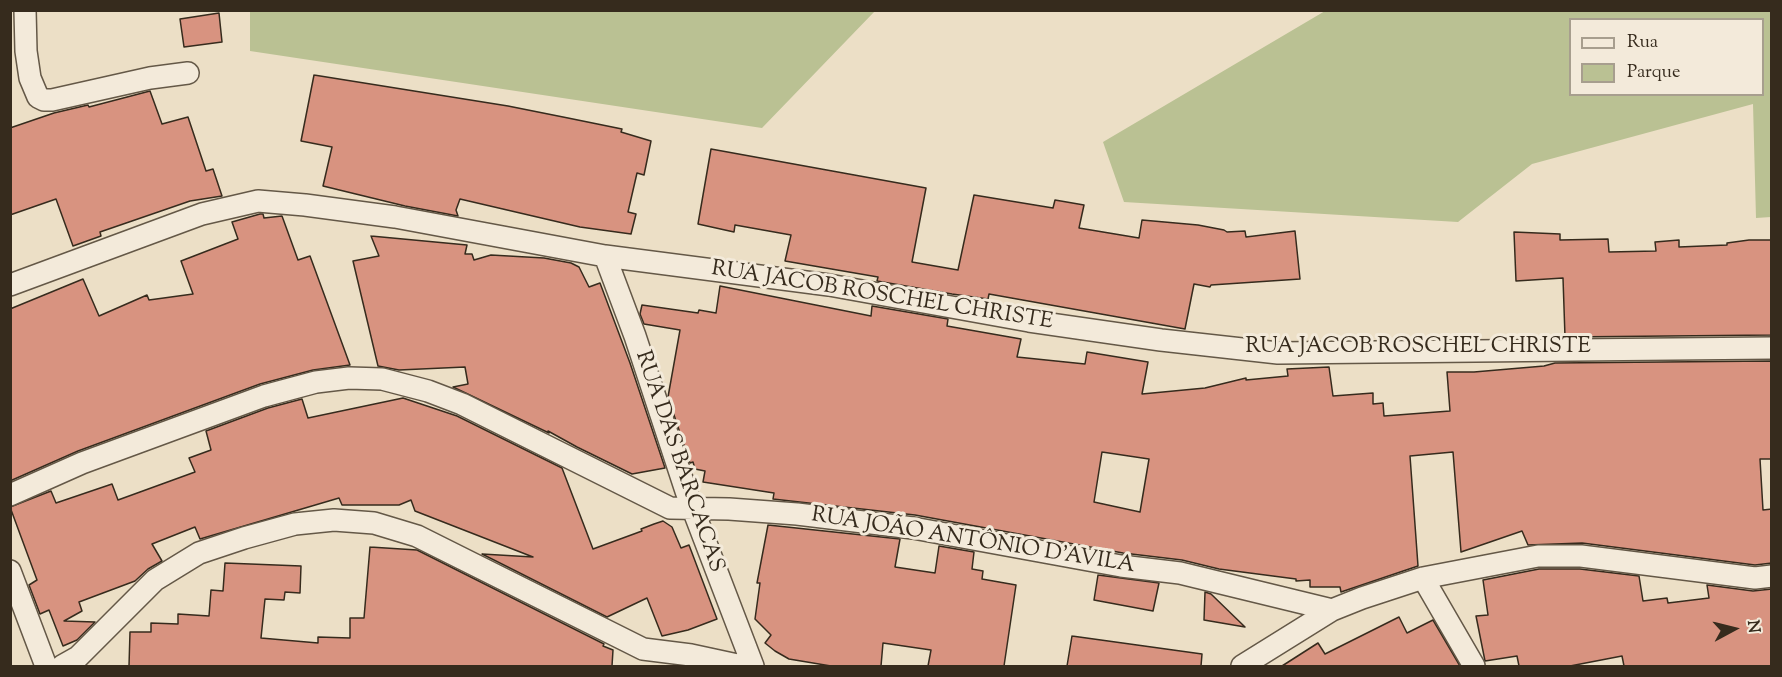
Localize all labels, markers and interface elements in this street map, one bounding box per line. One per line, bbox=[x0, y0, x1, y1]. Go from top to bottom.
legend bbox=[1569, 18, 1764, 96]
text: Rua bbox=[1627, 30, 1658, 56]
text: Parque bbox=[1627, 60, 1680, 86]
street label: RUA JACOB ROSCHEL CHRISTE bbox=[709, 257, 1055, 337]
street label: RUA JACOB ROSCHEL CHRISTE bbox=[1245, 335, 1591, 361]
street label: RUA DAS BARCACAS bbox=[628, 348, 728, 576]
street label: RUA JOÃO ANTÔNIO D'AVILA bbox=[809, 503, 1137, 581]
north arrow bbox=[1704, 599, 1764, 659]
text: N bbox=[1740, 619, 1765, 634]

